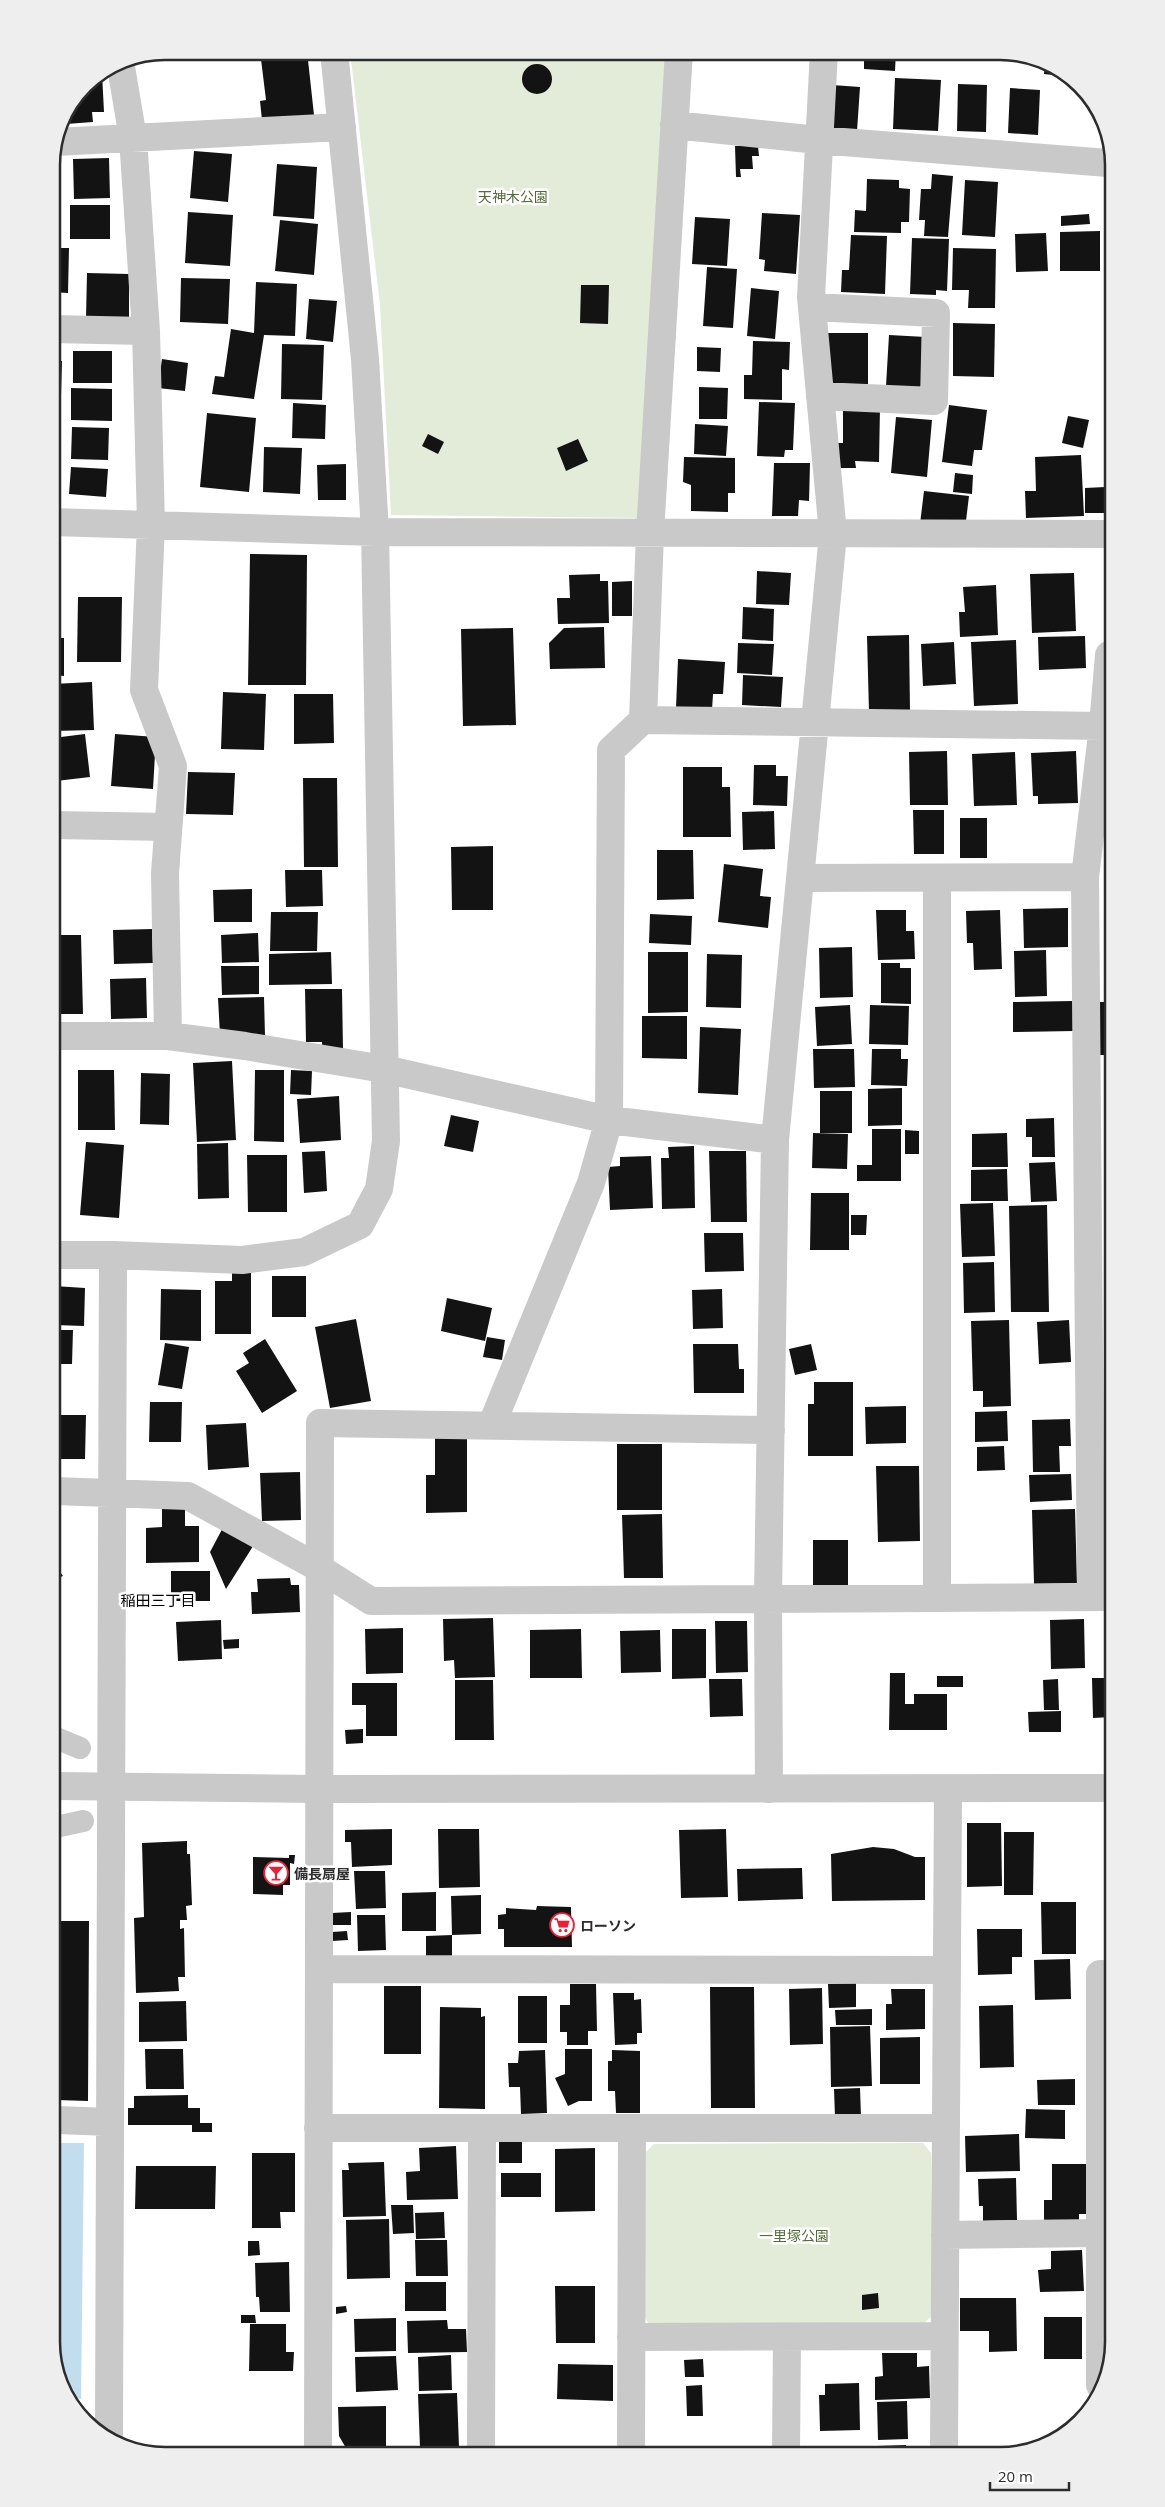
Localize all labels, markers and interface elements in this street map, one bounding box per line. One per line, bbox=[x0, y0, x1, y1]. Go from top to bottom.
park label: 天神木公園 bbox=[478, 187, 548, 206]
district label: 稲田三丁目 bbox=[120, 1590, 196, 1610]
bar icon: 備長扇屋 bbox=[263, 1860, 289, 1886]
place label: 備長扇屋 bbox=[294, 1864, 350, 1883]
supermarket icon: ローソン bbox=[549, 1912, 575, 1938]
place label: ローソン bbox=[580, 1916, 636, 1935]
park label: 一里塚公園 bbox=[759, 2226, 829, 2245]
scale bar bbox=[990, 2460, 1069, 2492]
text: 20 m bbox=[998, 2466, 1033, 2486]

